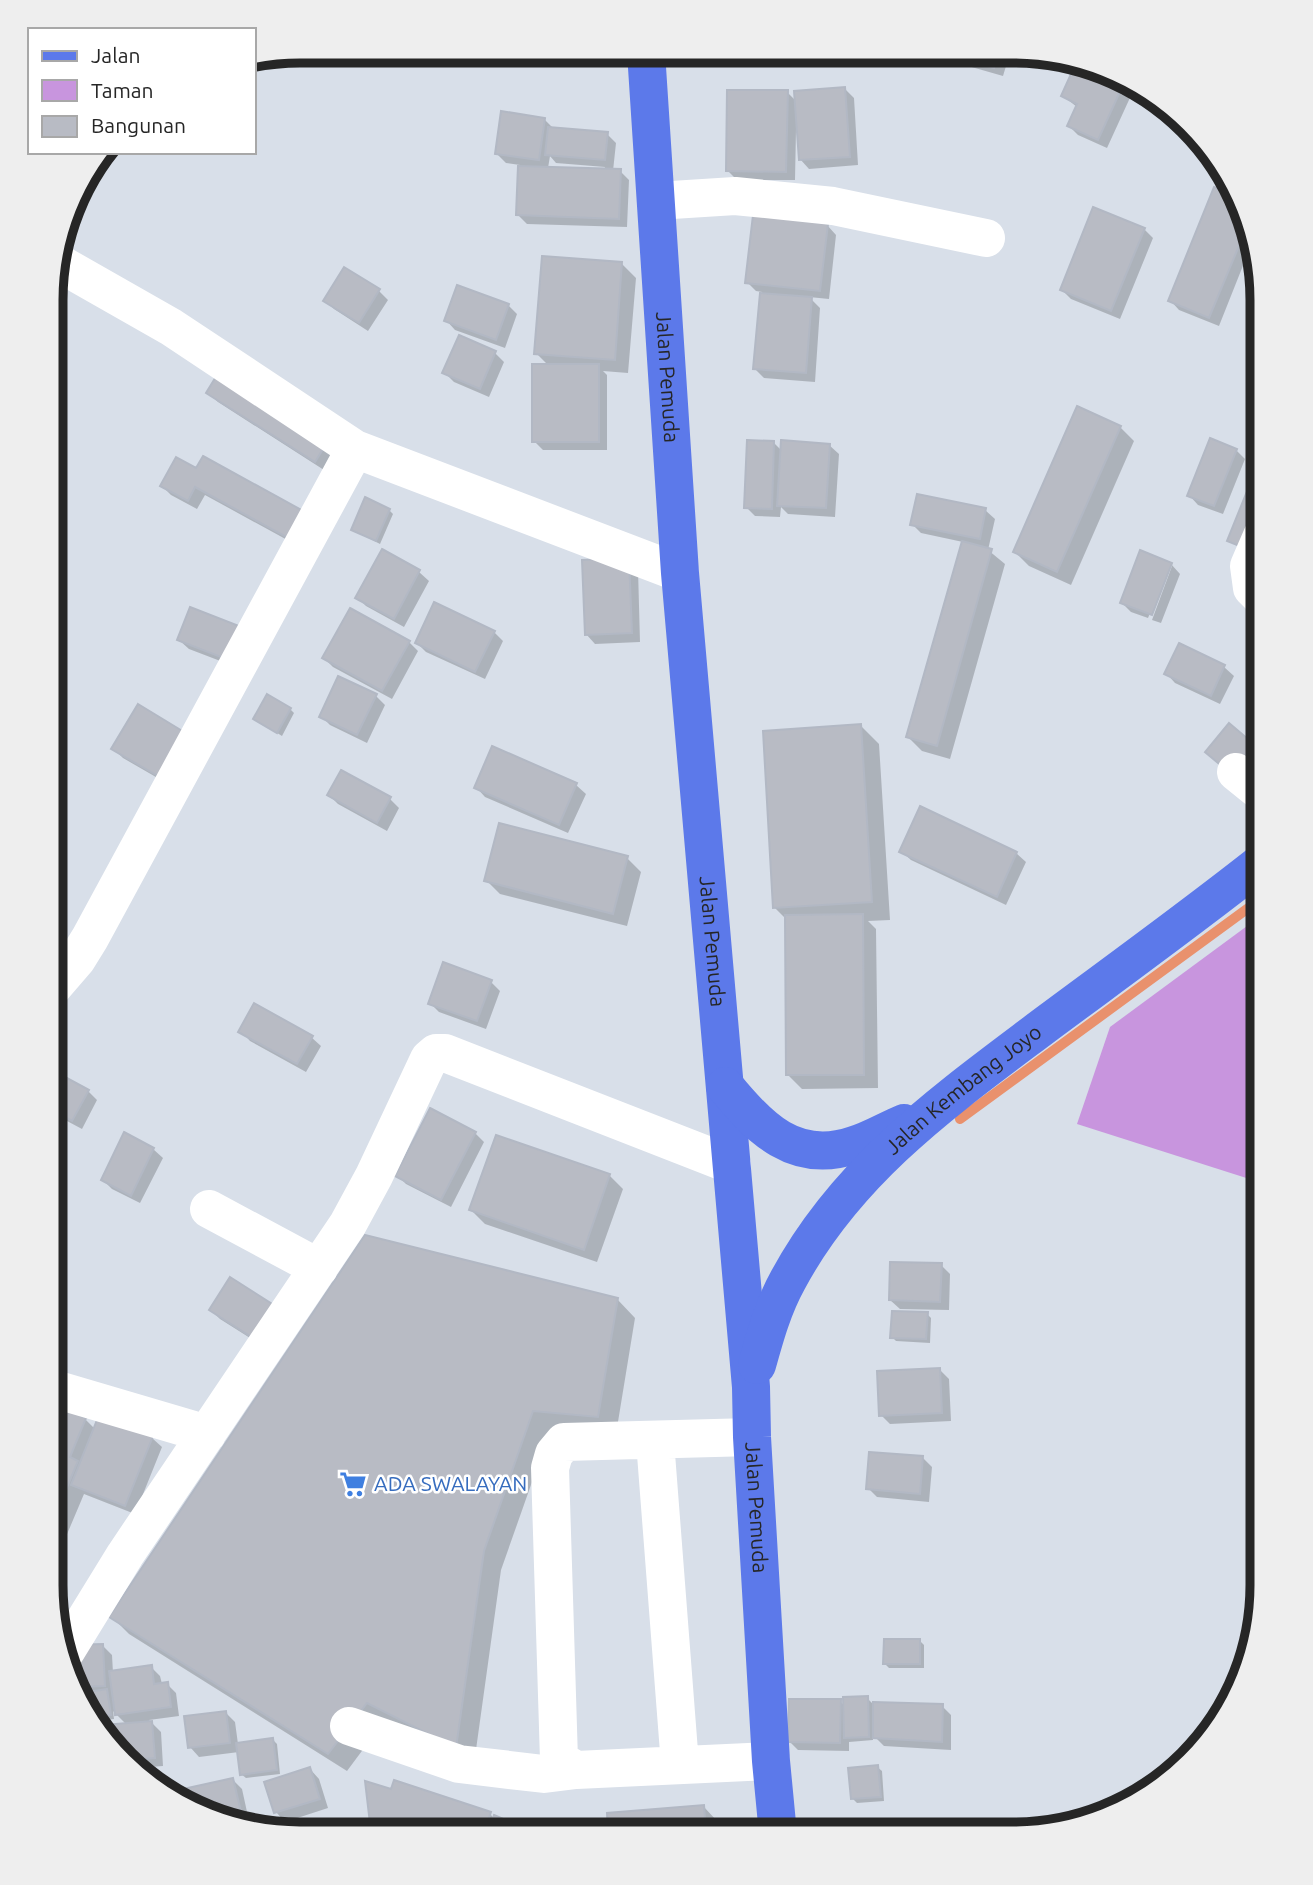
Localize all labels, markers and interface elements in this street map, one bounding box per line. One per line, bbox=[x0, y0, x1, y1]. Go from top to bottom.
legend bbox=[28, 28, 256, 154]
text: Jalan bbox=[91, 43, 140, 67]
text: Taman bbox=[91, 78, 154, 102]
text: Bangunan bbox=[91, 113, 186, 137]
street label: Jalan Pemuda bbox=[652, 311, 684, 444]
street label: Jalan Pemuda bbox=[695, 875, 731, 1008]
street label: Jalan Kembang Joyo bbox=[880, 1019, 1046, 1159]
street label: Jalan Pemuda bbox=[741, 1441, 773, 1574]
supermarket icon: ADA SWALAYAN bbox=[338, 1469, 368, 1499]
place label: ADA SWALAYAN bbox=[374, 1471, 527, 1495]

